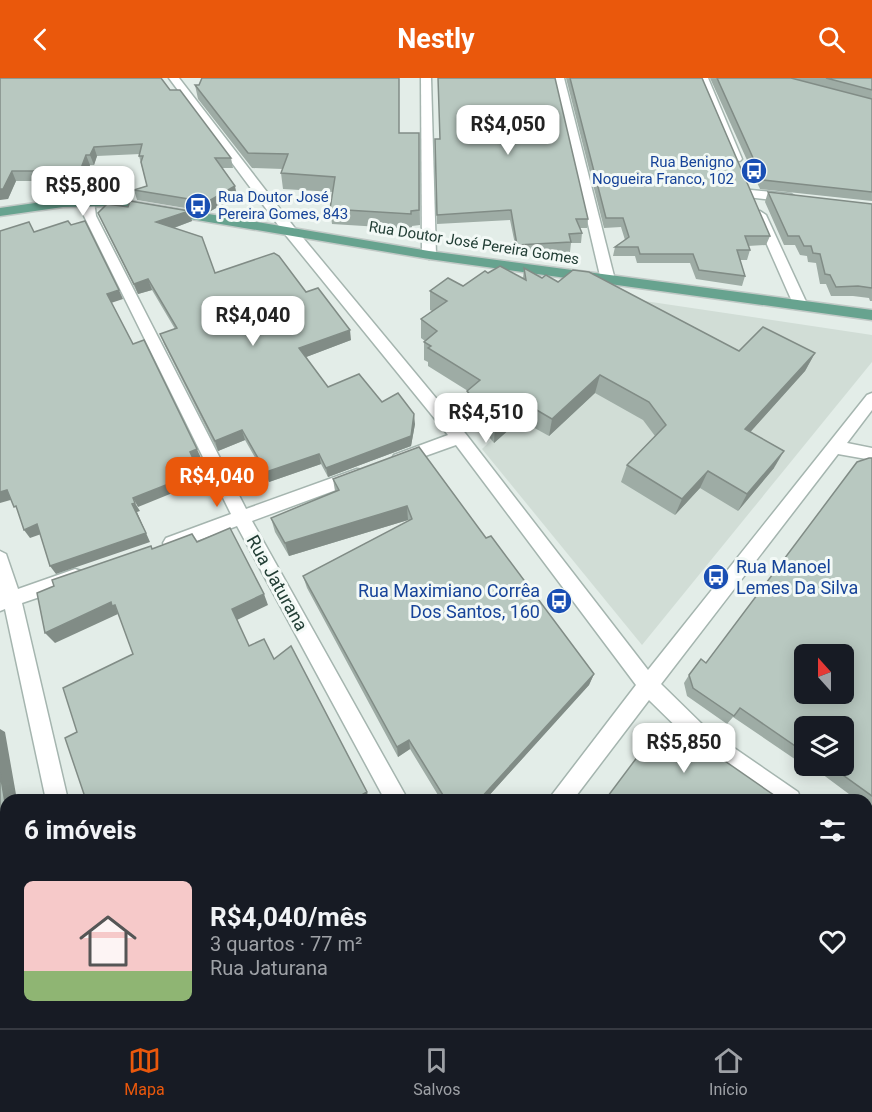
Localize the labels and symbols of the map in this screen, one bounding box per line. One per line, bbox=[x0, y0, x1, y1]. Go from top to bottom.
pin: R$4,050 bbox=[453, 105, 563, 156]
place label: Rua Benigno Nogueira Franco, 102 bbox=[592, 153, 734, 188]
bus stop icon: Rua Benigno Nogueira Franco, 102 bbox=[739, 156, 769, 186]
pin: R$5,800 bbox=[28, 166, 138, 217]
place label: Rua Doutor José Pereira Gomes, 843 bbox=[218, 188, 348, 223]
bus stop icon: Rua Doutor José Pereira Gomes, 843 bbox=[183, 191, 213, 221]
street label: Rua Doutor José Pereira Gomes bbox=[368, 217, 580, 269]
pin: R$4,040 bbox=[198, 296, 308, 347]
pin: R$4,510 bbox=[431, 393, 541, 444]
pin: R$4,040 bbox=[162, 457, 272, 508]
street label: Rua Jaturana bbox=[243, 531, 312, 634]
place label: Rua Manoel Lemes Da Silva bbox=[736, 556, 858, 598]
bus stop icon: Rua Manoel Lemes Da Silva bbox=[701, 562, 731, 592]
place label: Rua Maximiano Corrêa Dos Santos, 160 bbox=[358, 580, 540, 622]
bus stop icon: Rua Maximiano Corrêa Dos Santos, 160 bbox=[544, 586, 574, 616]
north arrow bbox=[794, 644, 854, 704]
pin: R$5,850 bbox=[629, 723, 739, 774]

